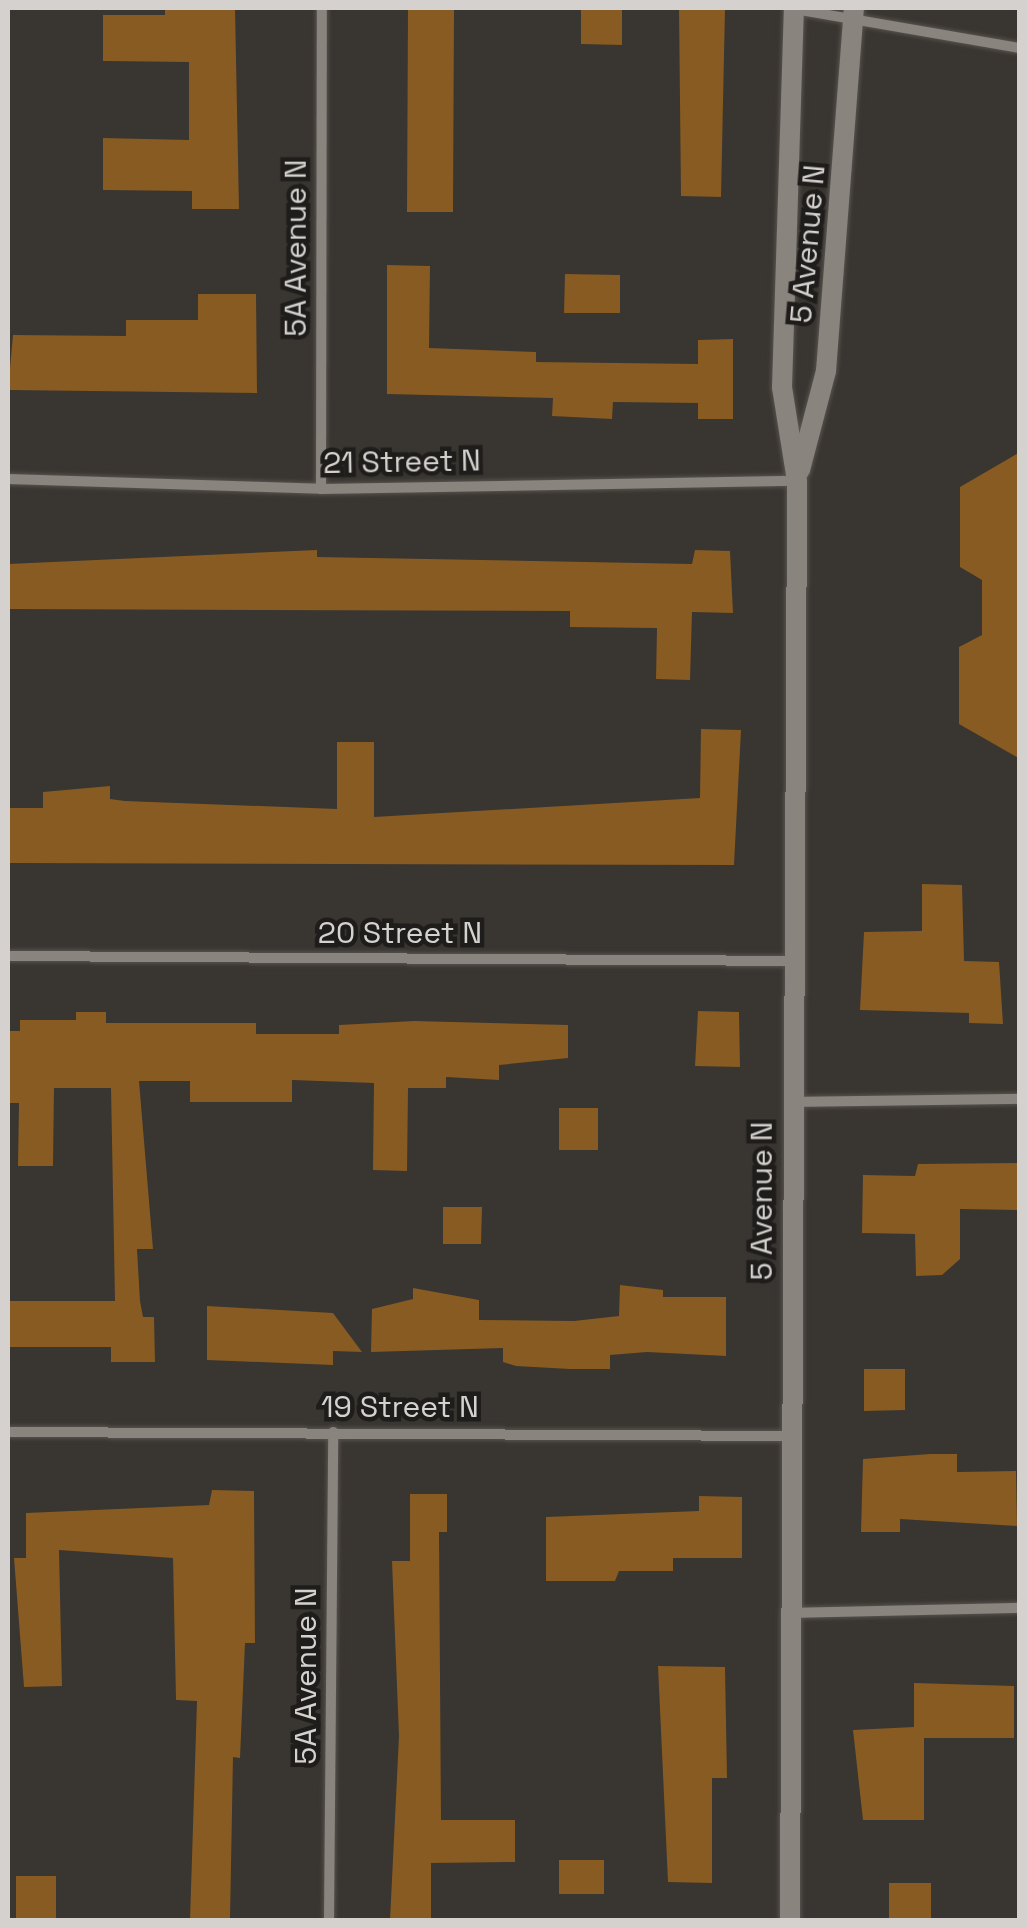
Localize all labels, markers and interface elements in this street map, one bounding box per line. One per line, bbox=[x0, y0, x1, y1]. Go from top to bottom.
street label: 5A Avenue N bbox=[278, 159, 314, 337]
street label: 5 Avenue N bbox=[783, 163, 833, 325]
street label: 21 Street N bbox=[323, 443, 481, 481]
street label: 20 Street N bbox=[318, 915, 482, 951]
street label: 5 Avenue N bbox=[744, 1121, 780, 1281]
street label: 19 Street N bbox=[321, 1389, 479, 1425]
street label: 5A Avenue N bbox=[288, 1587, 324, 1765]

